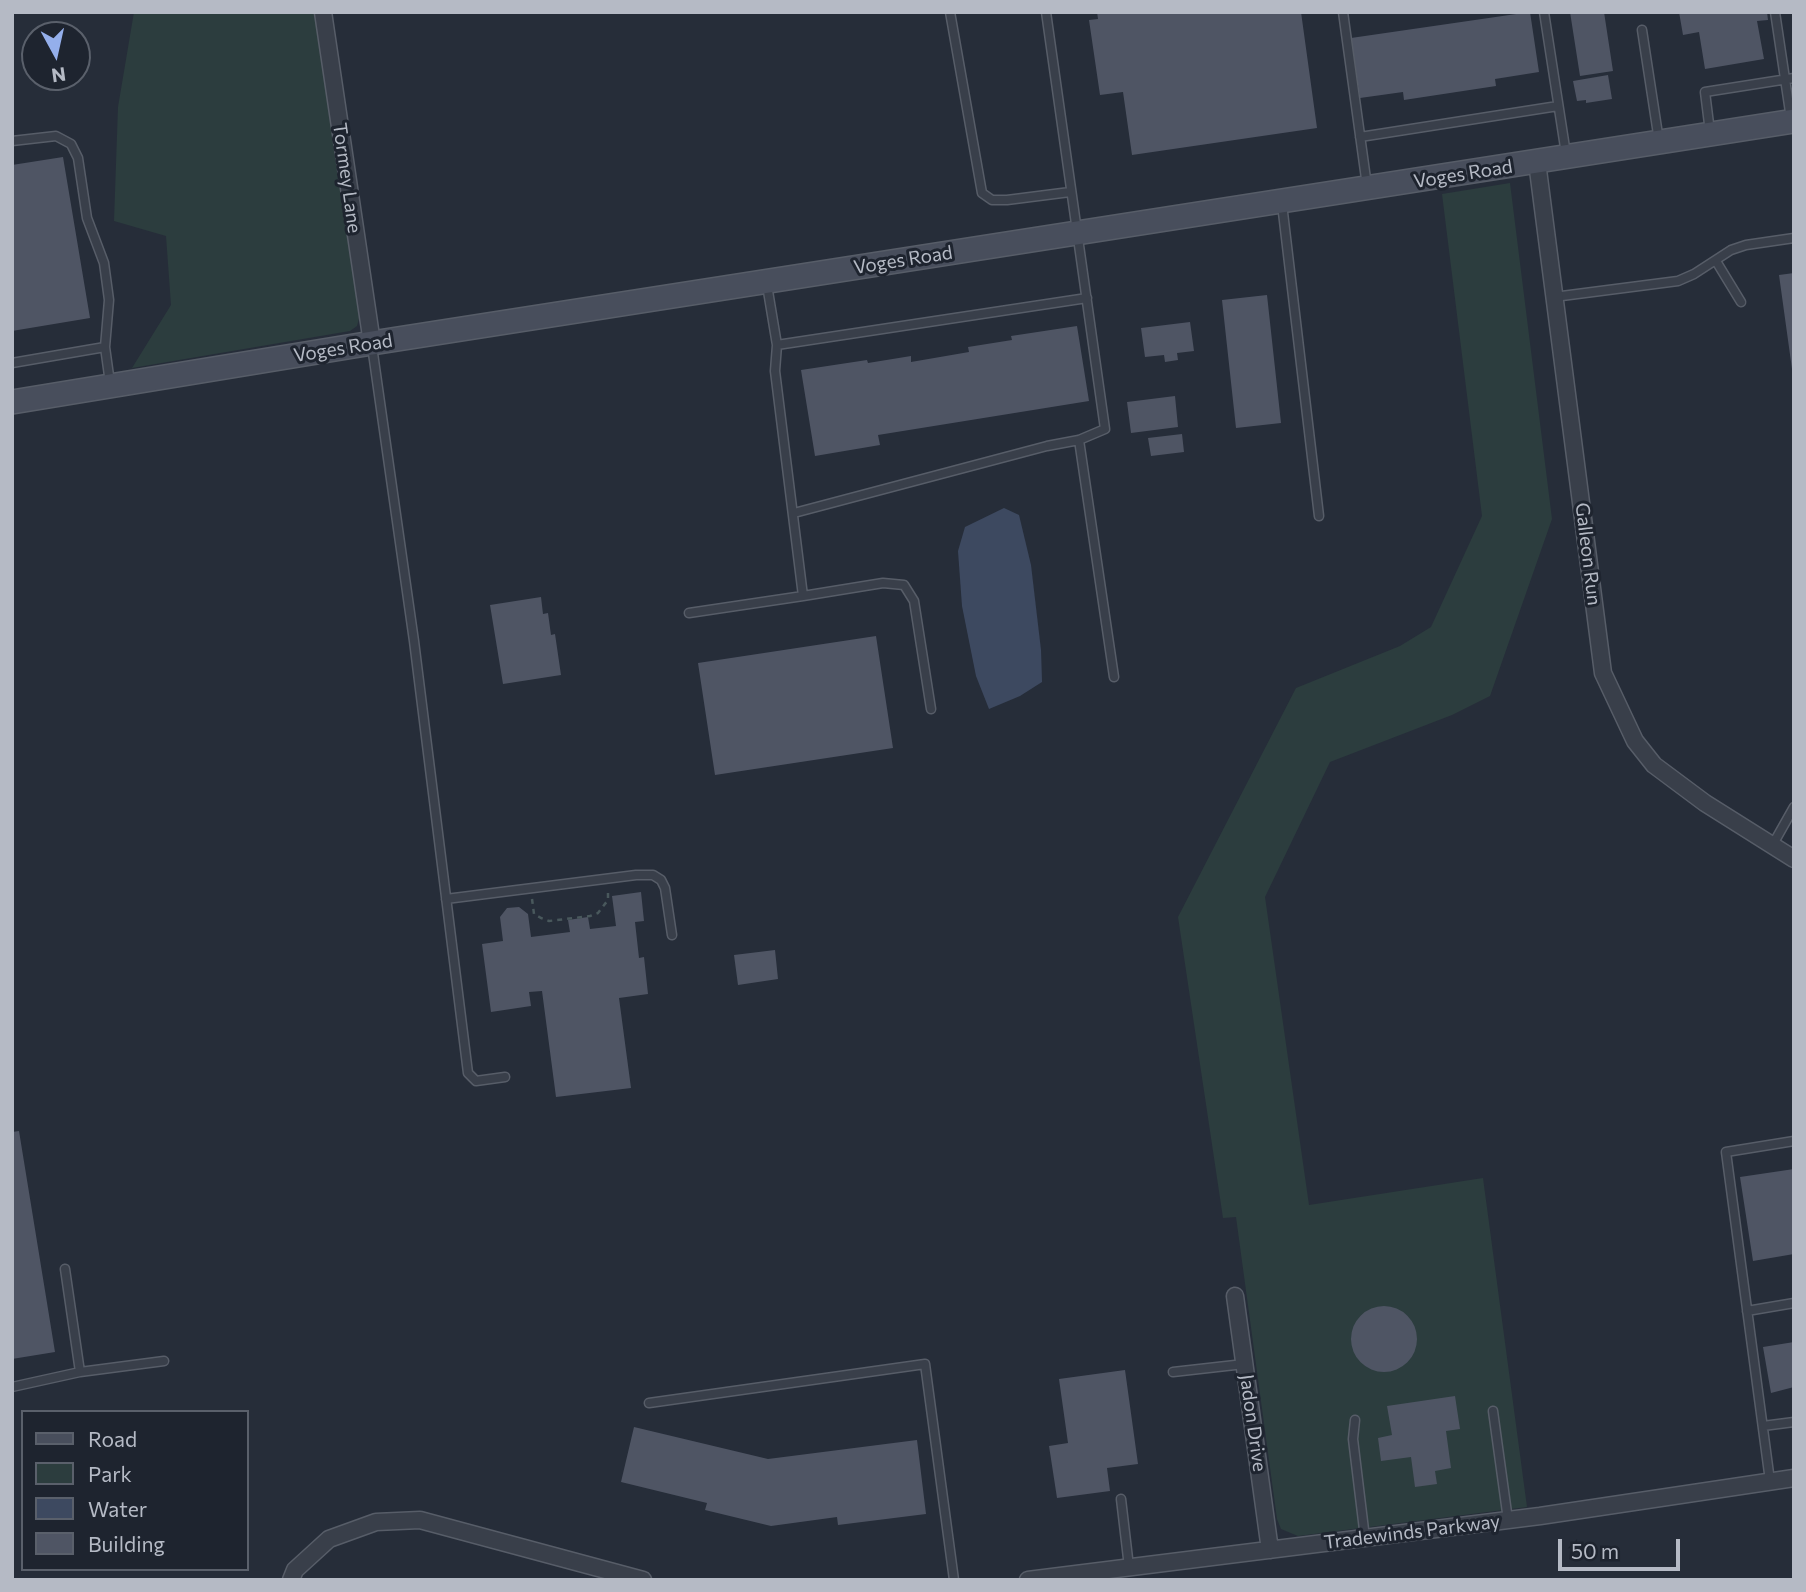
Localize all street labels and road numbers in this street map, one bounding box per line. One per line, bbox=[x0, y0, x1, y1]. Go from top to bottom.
street label: Tormey Lane bbox=[328, 121, 366, 235]
street label: Voges Road bbox=[1412, 155, 1514, 193]
street label: Voges Road bbox=[852, 241, 954, 279]
street label: Voges Road bbox=[292, 329, 394, 367]
street label: Galleon Run bbox=[1570, 501, 1606, 607]
street label: Jadon Drive bbox=[1235, 1373, 1271, 1473]
street label: Tradewinds Parkway bbox=[1323, 1510, 1501, 1554]

